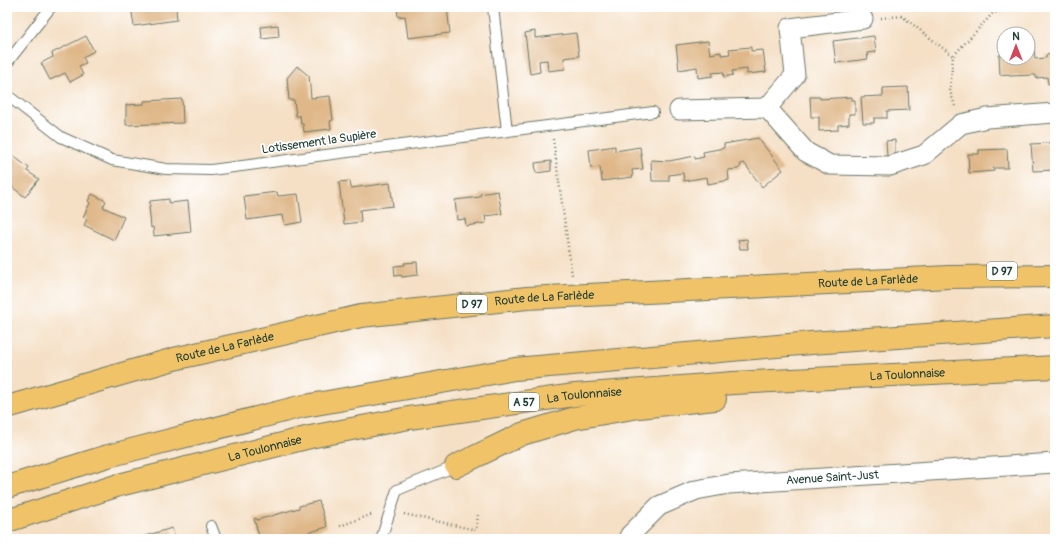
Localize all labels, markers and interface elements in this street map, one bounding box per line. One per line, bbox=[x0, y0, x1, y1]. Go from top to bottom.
north arrow bbox=[996, 26, 1036, 66]
text: N bbox=[1012, 30, 1020, 43]
street label: Lotissement la Supière bbox=[261, 127, 377, 157]
road number: D 97 bbox=[987, 262, 1017, 280]
street label: Route de La Farlède bbox=[818, 271, 918, 291]
street label: Route de La Farlède bbox=[494, 287, 595, 309]
road number: D 97 bbox=[457, 295, 487, 313]
street label: Route de La Farlède bbox=[175, 329, 275, 366]
street label: La Toulonnaise bbox=[869, 365, 945, 384]
street label: La Toulonnaise bbox=[546, 384, 622, 406]
road number: A 57 bbox=[509, 393, 539, 411]
street label: La Toulonnaise bbox=[226, 432, 303, 465]
street label: Avenue Saint-Just bbox=[786, 467, 879, 488]

